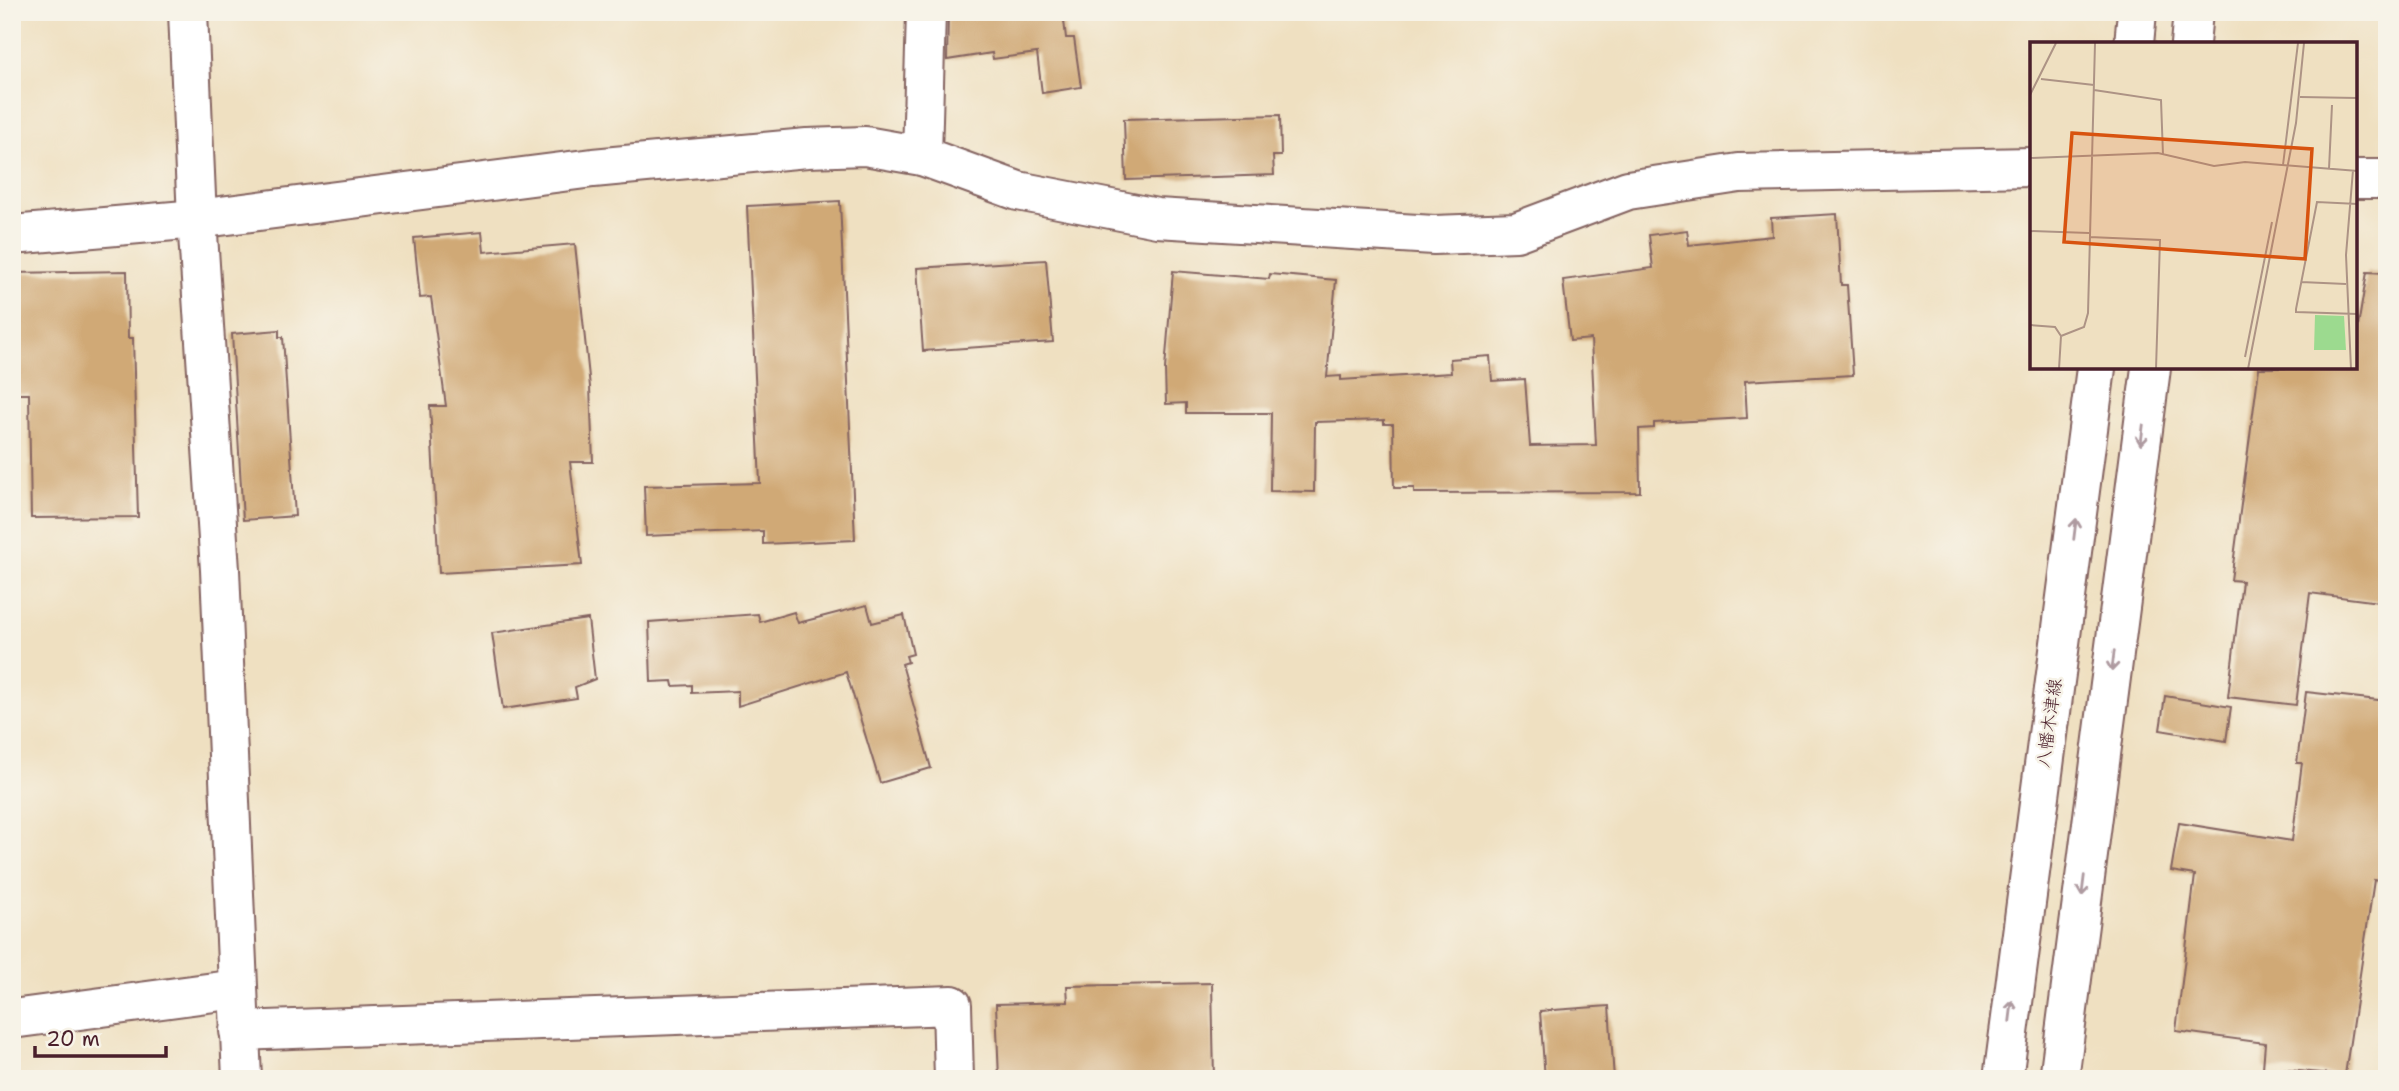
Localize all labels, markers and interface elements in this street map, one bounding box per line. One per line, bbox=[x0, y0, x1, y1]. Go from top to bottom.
inset map bbox=[2030, 42, 2357, 369]
one-way arrow bbox=[2135, 423, 2148, 446]
one-way arrow bbox=[2069, 518, 2082, 541]
one-way arrow bbox=[2106, 649, 2119, 672]
street label: 八幡木津線 bbox=[2031, 677, 2067, 769]
one-way arrow bbox=[2077, 875, 2090, 897]
one-way arrow bbox=[2005, 1000, 2018, 1023]
scale bar bbox=[35, 1014, 166, 1058]
text: 20 m bbox=[46, 1025, 100, 1053]

